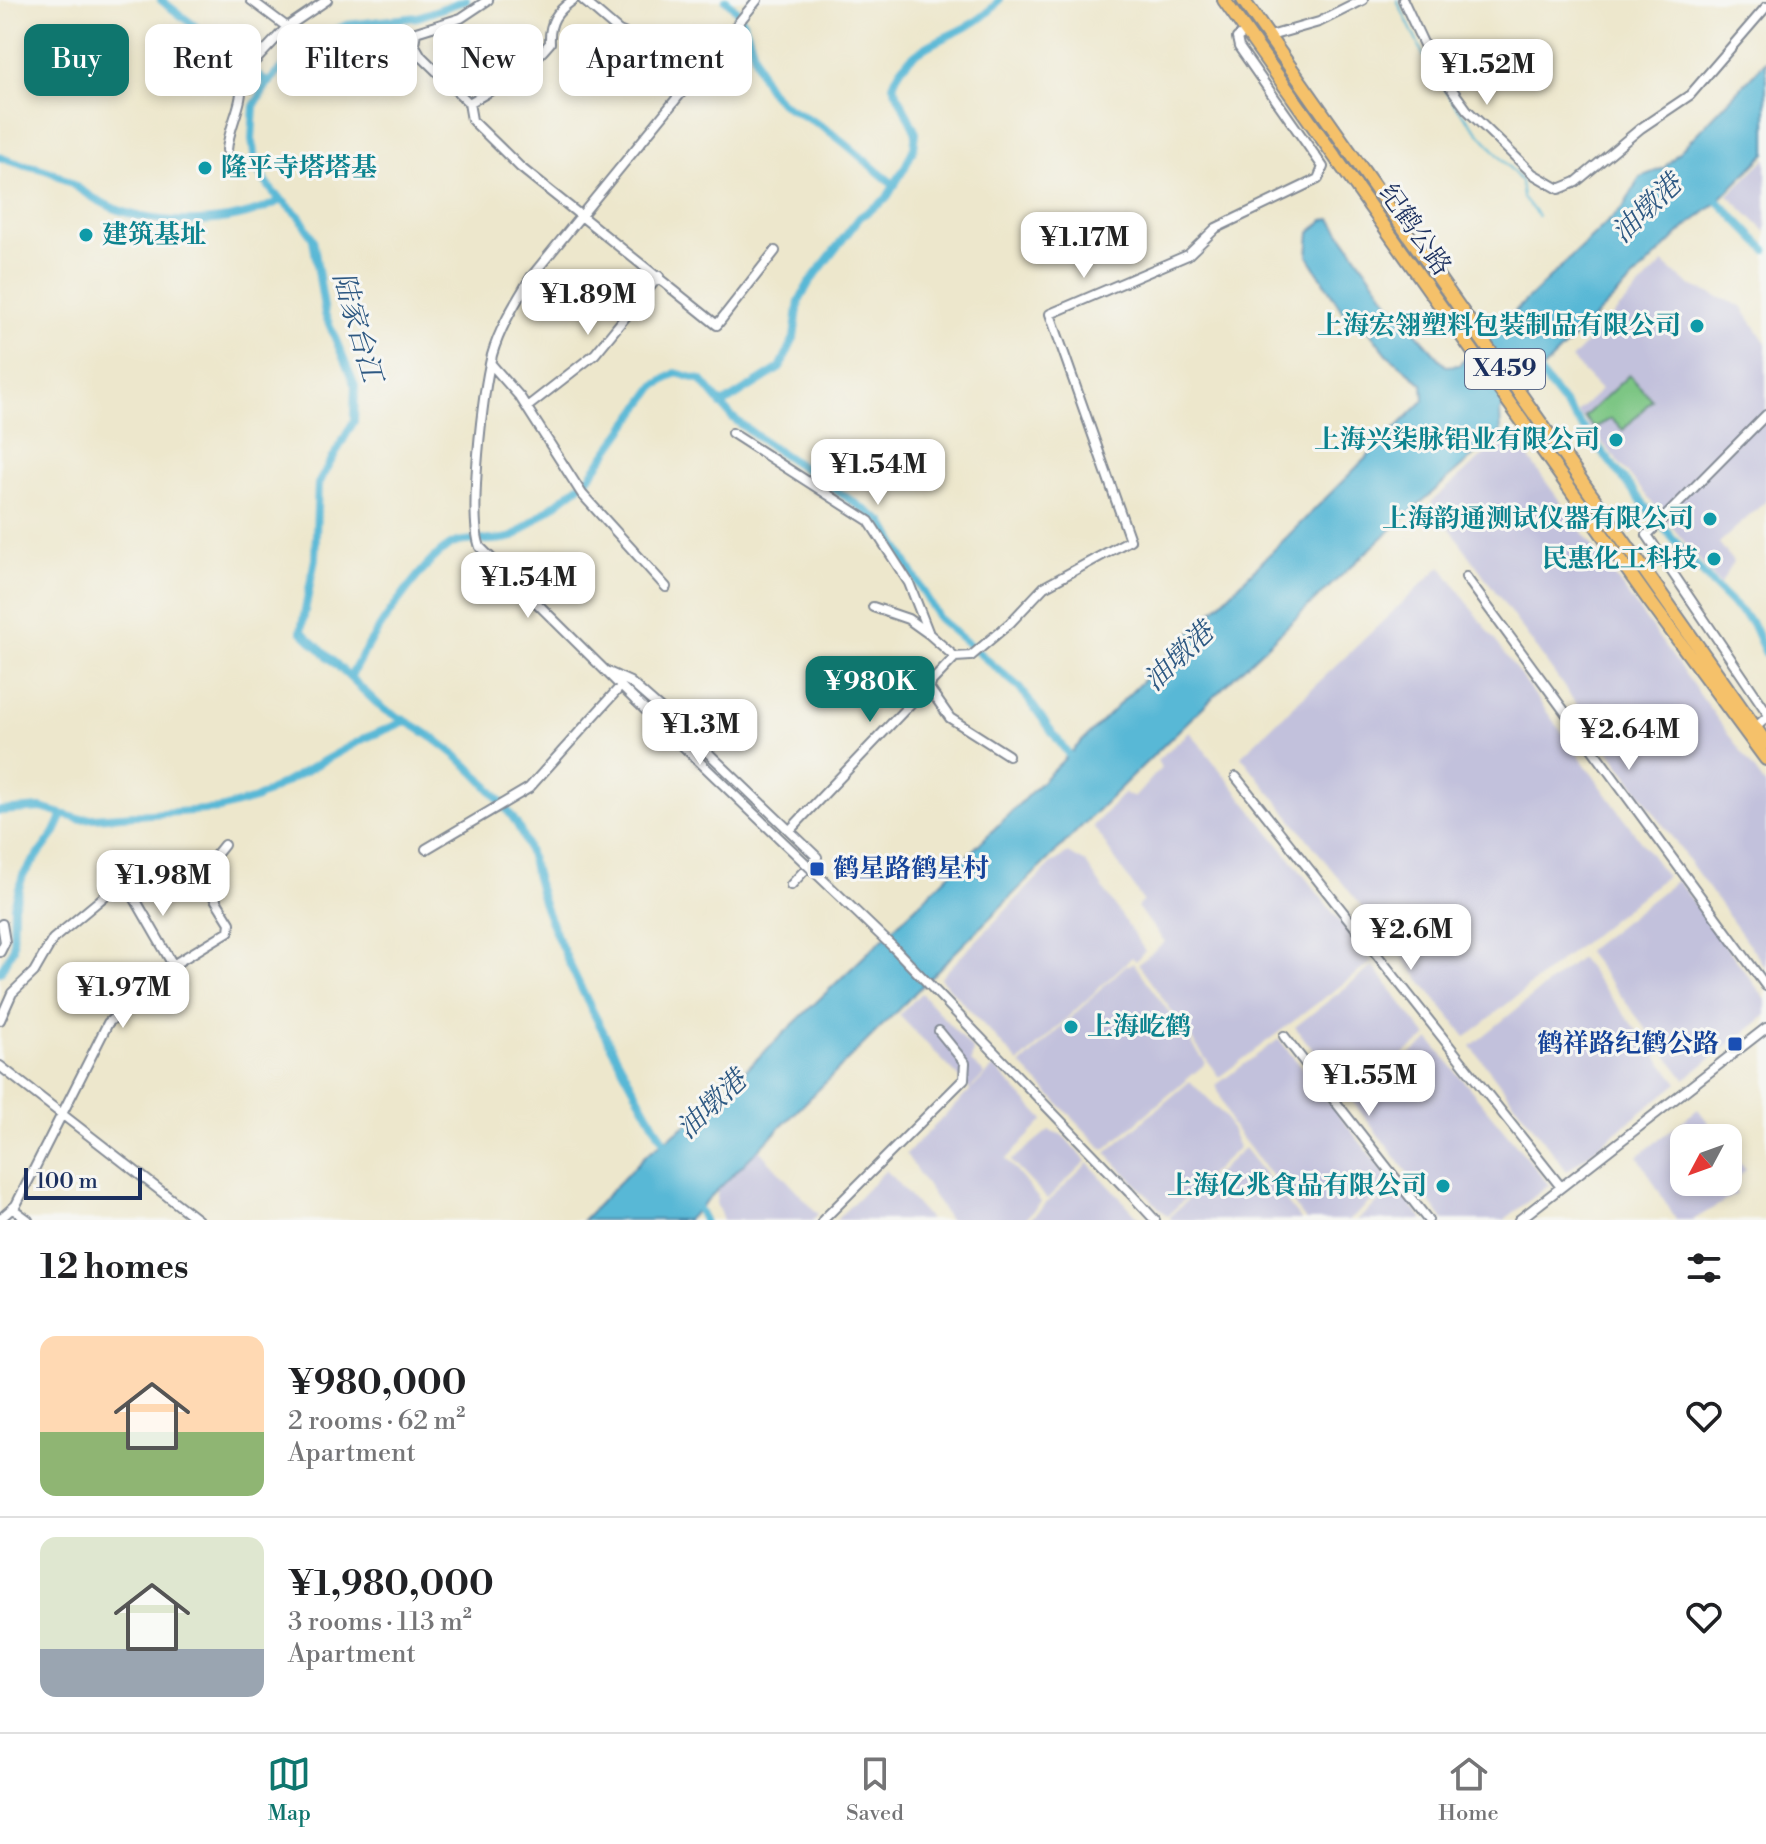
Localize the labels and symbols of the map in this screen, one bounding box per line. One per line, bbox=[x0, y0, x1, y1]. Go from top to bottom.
pin: ¥1.52M bbox=[1422, 39, 1552, 107]
place label: 隆平寺塔塔基 bbox=[221, 152, 377, 184]
marker: 隆平寺塔塔基 bbox=[196, 159, 214, 177]
water label: 油墩港 bbox=[1605, 164, 1692, 251]
street label: 纪鹤公路 bbox=[1372, 178, 1458, 282]
pin: ¥1.17M bbox=[1019, 212, 1149, 280]
place label: 建筑基址 bbox=[102, 219, 206, 251]
marker: 建筑基址 bbox=[77, 226, 95, 244]
water label: 陆家台江 bbox=[325, 268, 390, 389]
pin: ¥1.89M bbox=[523, 269, 653, 337]
place label: 上海宏翎塑料包装制品有限公司 bbox=[1317, 310, 1681, 342]
marker: 上海宏翎塑料包装制品有限公司 bbox=[1688, 317, 1706, 335]
road number: X459 bbox=[1465, 349, 1545, 389]
place label: 上海兴柒脉铝业有限公司 bbox=[1314, 424, 1600, 456]
marker: 上海兴柒脉铝业有限公司 bbox=[1607, 431, 1625, 449]
pin: ¥1.54M bbox=[813, 439, 943, 507]
place label: 上海韵通测试仪器有限公司 bbox=[1382, 503, 1694, 535]
marker: 上海韵通测试仪器有限公司 bbox=[1701, 510, 1719, 528]
place label: 民惠化工科技 bbox=[1542, 543, 1698, 575]
marker: 民惠化工科技 bbox=[1705, 550, 1723, 568]
pin: ¥1.54M bbox=[463, 552, 593, 620]
water label: 油墩港 bbox=[1137, 612, 1224, 699]
pin: ¥980K bbox=[814, 656, 926, 724]
pin: ¥1.3M bbox=[644, 699, 756, 767]
pin: ¥2.64M bbox=[1564, 704, 1694, 772]
pin: ¥1.98M bbox=[98, 850, 228, 918]
place label: 鹤星路鹤星村 bbox=[833, 853, 989, 885]
marker: 鹤星路鹤星村 bbox=[808, 860, 826, 878]
pin: ¥2.6M bbox=[1355, 904, 1467, 972]
pin: ¥1.97M bbox=[58, 962, 188, 1030]
place label: 上海屹鹤 bbox=[1087, 1011, 1191, 1043]
marker: 上海屹鹤 bbox=[1062, 1018, 1080, 1036]
place label: 鹤祥路纪鹤公路 bbox=[1537, 1028, 1719, 1060]
marker: 鹤祥路纪鹤公路 bbox=[1726, 1035, 1744, 1053]
pin: ¥1.55M bbox=[1304, 1050, 1434, 1118]
water label: 油墩港 bbox=[670, 1060, 757, 1147]
north arrow bbox=[1670, 1124, 1742, 1196]
scale bar bbox=[24, 1164, 142, 1200]
place label: 上海亿兆食品有限公司 bbox=[1167, 1170, 1427, 1202]
marker: 上海亿兆食品有限公司 bbox=[1434, 1177, 1452, 1195]

